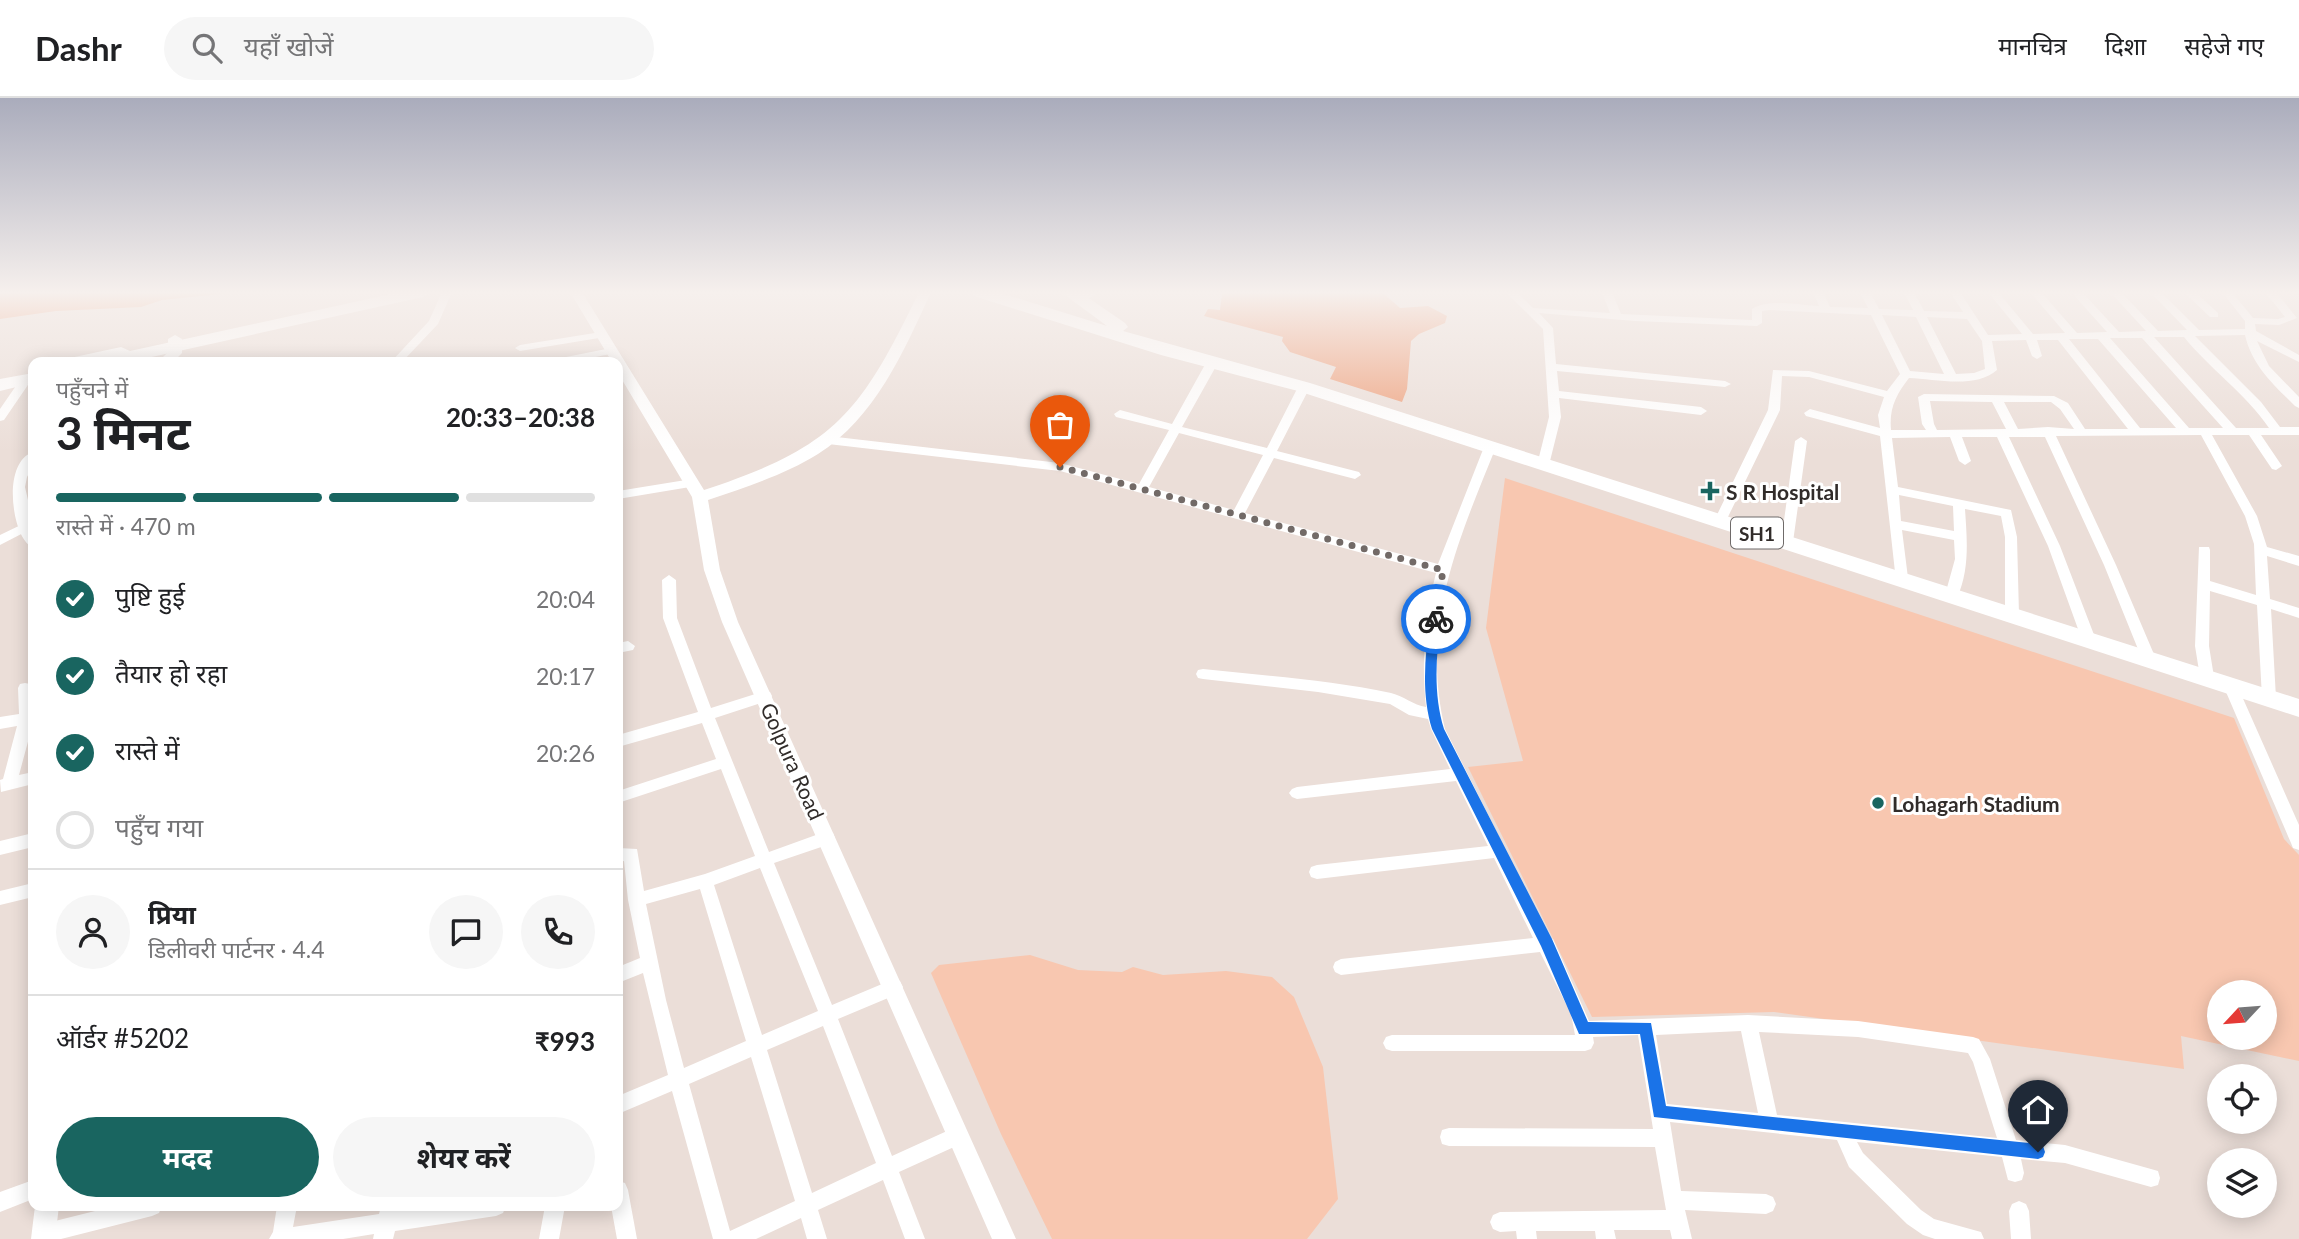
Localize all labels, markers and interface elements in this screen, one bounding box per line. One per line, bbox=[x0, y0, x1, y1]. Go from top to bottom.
search box bbox=[164, 17, 654, 80]
text: Dashr bbox=[35, 28, 122, 68]
icon: search bbox=[188, 29, 226, 67]
text: यहाँ खोजें bbox=[244, 30, 333, 62]
text: मानचित्र bbox=[1998, 31, 2067, 60]
text: दिशा bbox=[2105, 31, 2146, 60]
text: सहेजे गए bbox=[2184, 31, 2264, 60]
text: पहुँचने में bbox=[56, 375, 128, 403]
pin bbox=[1030, 395, 1090, 467]
text: 20:33–20:38 bbox=[446, 401, 595, 433]
text: 3 मिनट bbox=[56, 405, 190, 460]
icon: bag bbox=[1041, 406, 1079, 444]
place label: S R Hospital bbox=[1726, 479, 1839, 504]
marker: S R Hospital bbox=[1700, 481, 1720, 501]
text: रास्ते में · 470 m bbox=[56, 512, 196, 540]
road number: SH1 bbox=[1731, 518, 1783, 548]
icon: check bbox=[56, 580, 94, 618]
text: पुष्टि हुई bbox=[115, 580, 185, 612]
courier bbox=[1401, 584, 1471, 654]
text: 20:04 bbox=[536, 585, 595, 613]
icon: bike bbox=[1417, 600, 1455, 638]
icon: check bbox=[56, 657, 94, 695]
text: तैयार हो रहा bbox=[115, 657, 227, 689]
text: 20:17 bbox=[536, 662, 595, 690]
street label: Golpura Road bbox=[756, 699, 830, 823]
icon: check bbox=[56, 734, 94, 772]
text: रास्ते में bbox=[115, 734, 180, 766]
text: 20:26 bbox=[536, 739, 595, 767]
place label: Lohagarh Stadium bbox=[1892, 791, 2060, 816]
marker: Lohagarh Stadium bbox=[1870, 795, 1886, 811]
text: पहुँच गया bbox=[115, 811, 203, 843]
button: person bbox=[56, 895, 130, 969]
button: chat bbox=[429, 895, 503, 969]
button: phone bbox=[521, 895, 595, 969]
text: प्रिया bbox=[148, 898, 196, 930]
text: डिलीवरी पार्टनर · 4.4 bbox=[148, 935, 325, 963]
north arrow bbox=[2207, 980, 2277, 1050]
map controls bbox=[2207, 980, 2277, 1218]
text: ऑर्डर #5202 bbox=[56, 1022, 189, 1054]
text: ₹993 bbox=[535, 1025, 595, 1057]
button: locate bbox=[2207, 1064, 2277, 1134]
pin bbox=[2008, 1080, 2068, 1152]
icon: home bbox=[2019, 1091, 2057, 1129]
button: मदद bbox=[56, 1117, 319, 1197]
button: शेयर करें bbox=[333, 1117, 595, 1197]
button: layers bbox=[2207, 1148, 2277, 1218]

